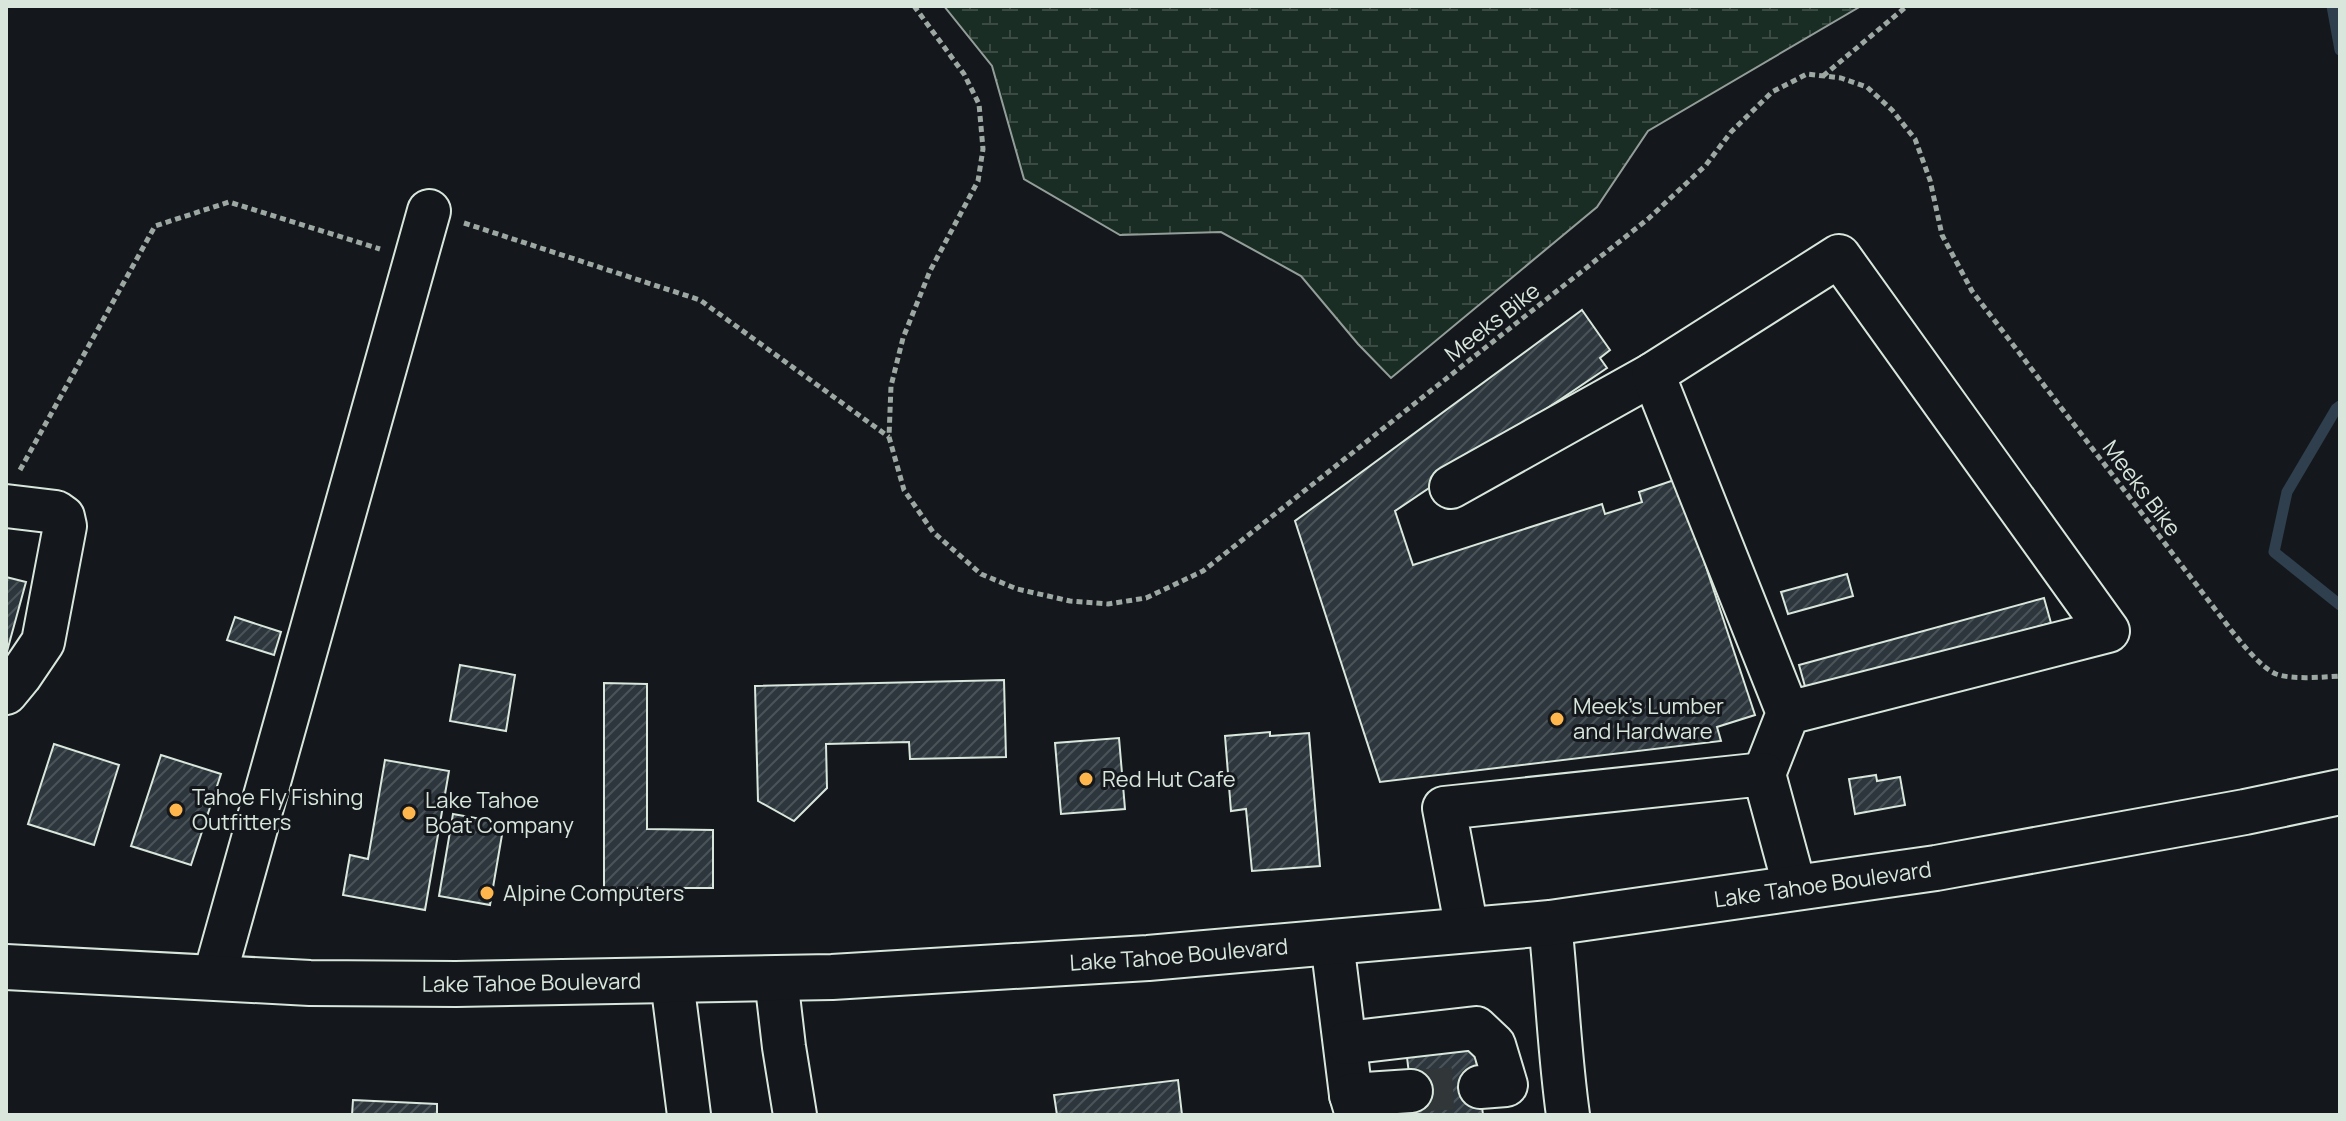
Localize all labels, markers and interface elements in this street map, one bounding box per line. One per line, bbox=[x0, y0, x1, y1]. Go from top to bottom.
street label: Meeks Bike bbox=[1438, 275, 1546, 369]
street label: Meeks Bike bbox=[2096, 434, 2188, 542]
place label: Meek's Lumber and Hardware bbox=[1573, 691, 1724, 746]
marker: Meek's Lumber and Hardware bbox=[1548, 710, 1566, 728]
place label: Red Hut Cafe bbox=[1102, 764, 1236, 794]
marker: Red Hut Cafe bbox=[1077, 770, 1095, 788]
place label: Tahoe Fly Fishing Outfitters bbox=[192, 782, 363, 837]
place label: Lake Tahoe Boat Company bbox=[425, 785, 574, 840]
marker: Tahoe Fly Fishing Outfitters bbox=[167, 801, 185, 819]
marker: Lake Tahoe Boat Company bbox=[400, 804, 418, 822]
street label: Lake Tahoe Boulevard bbox=[1712, 854, 1933, 914]
place label: Alpine Computers bbox=[503, 878, 684, 908]
marker: Alpine Computers bbox=[478, 884, 496, 902]
street label: Lake Tahoe Boulevard bbox=[1069, 931, 1289, 978]
street label: Lake Tahoe Boulevard bbox=[422, 966, 641, 999]

